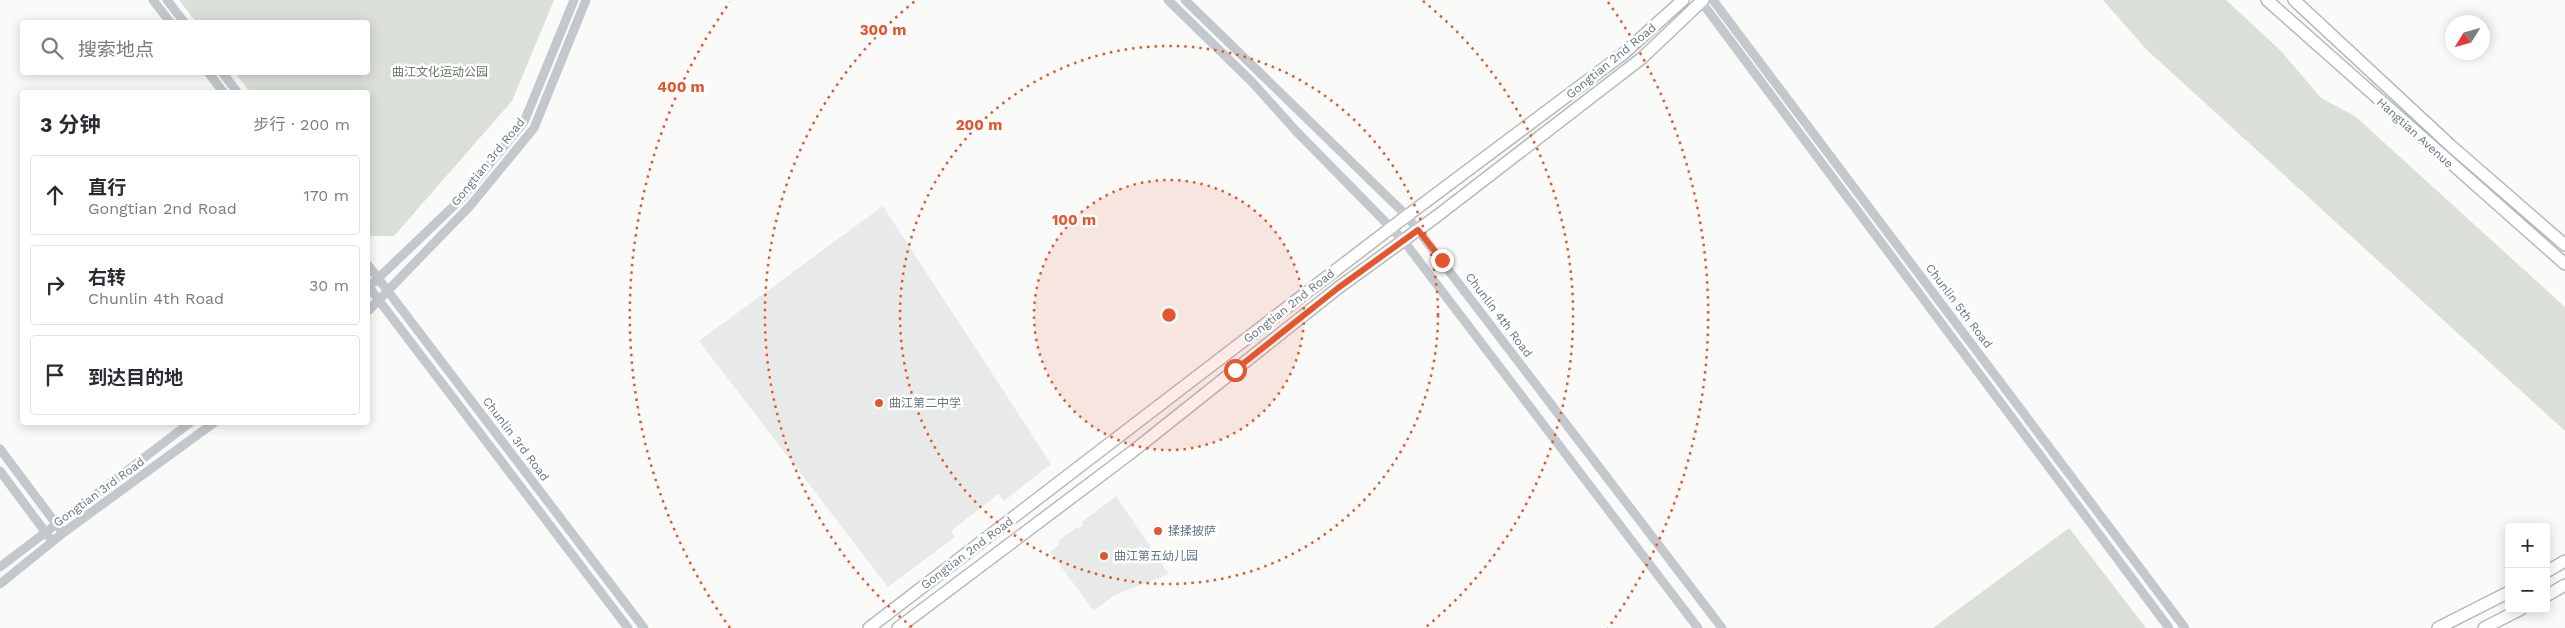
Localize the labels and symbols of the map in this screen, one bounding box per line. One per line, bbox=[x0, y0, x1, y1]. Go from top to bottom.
north arrow bbox=[2445, 15, 2490, 60]
street label: Gongtian 2nd Road bbox=[1563, 20, 1659, 102]
text: 300 m bbox=[860, 21, 906, 39]
park label: 曲江文化运动公园 bbox=[392, 65, 488, 79]
text: 400 m bbox=[657, 78, 705, 96]
street label: Hangtian Avenue bbox=[2374, 95, 2456, 171]
street label: Gongtian 3rd Road bbox=[448, 115, 528, 209]
text: 200 m bbox=[956, 116, 1002, 134]
text: 100 m bbox=[1052, 211, 1096, 229]
route end bbox=[1431, 249, 1454, 272]
street label: Chunlin 5th Road bbox=[1923, 261, 1995, 351]
street label: Gongtian 2nd Road bbox=[1241, 266, 1337, 346]
street label: Chunlin 4th Road bbox=[1463, 270, 1535, 360]
centre of rings bbox=[1160, 306, 1178, 324]
route start bbox=[1224, 359, 1247, 382]
street label: Chunlin 3rd Road bbox=[480, 394, 552, 484]
place label: 曲江第二中学 bbox=[889, 396, 961, 410]
marker: 曲江第二中学 bbox=[873, 397, 885, 409]
street label: Gongtian 3rd Road bbox=[51, 454, 147, 530]
street label: Gongtian 2nd Road bbox=[918, 514, 1016, 592]
place label: 揉揉披萨 bbox=[1168, 524, 1216, 538]
marker: 揉揉披萨 bbox=[1152, 525, 1164, 537]
place label: 曲江第五幼儿园 bbox=[1114, 549, 1198, 563]
marker: 曲江第五幼儿园 bbox=[1098, 550, 1110, 562]

